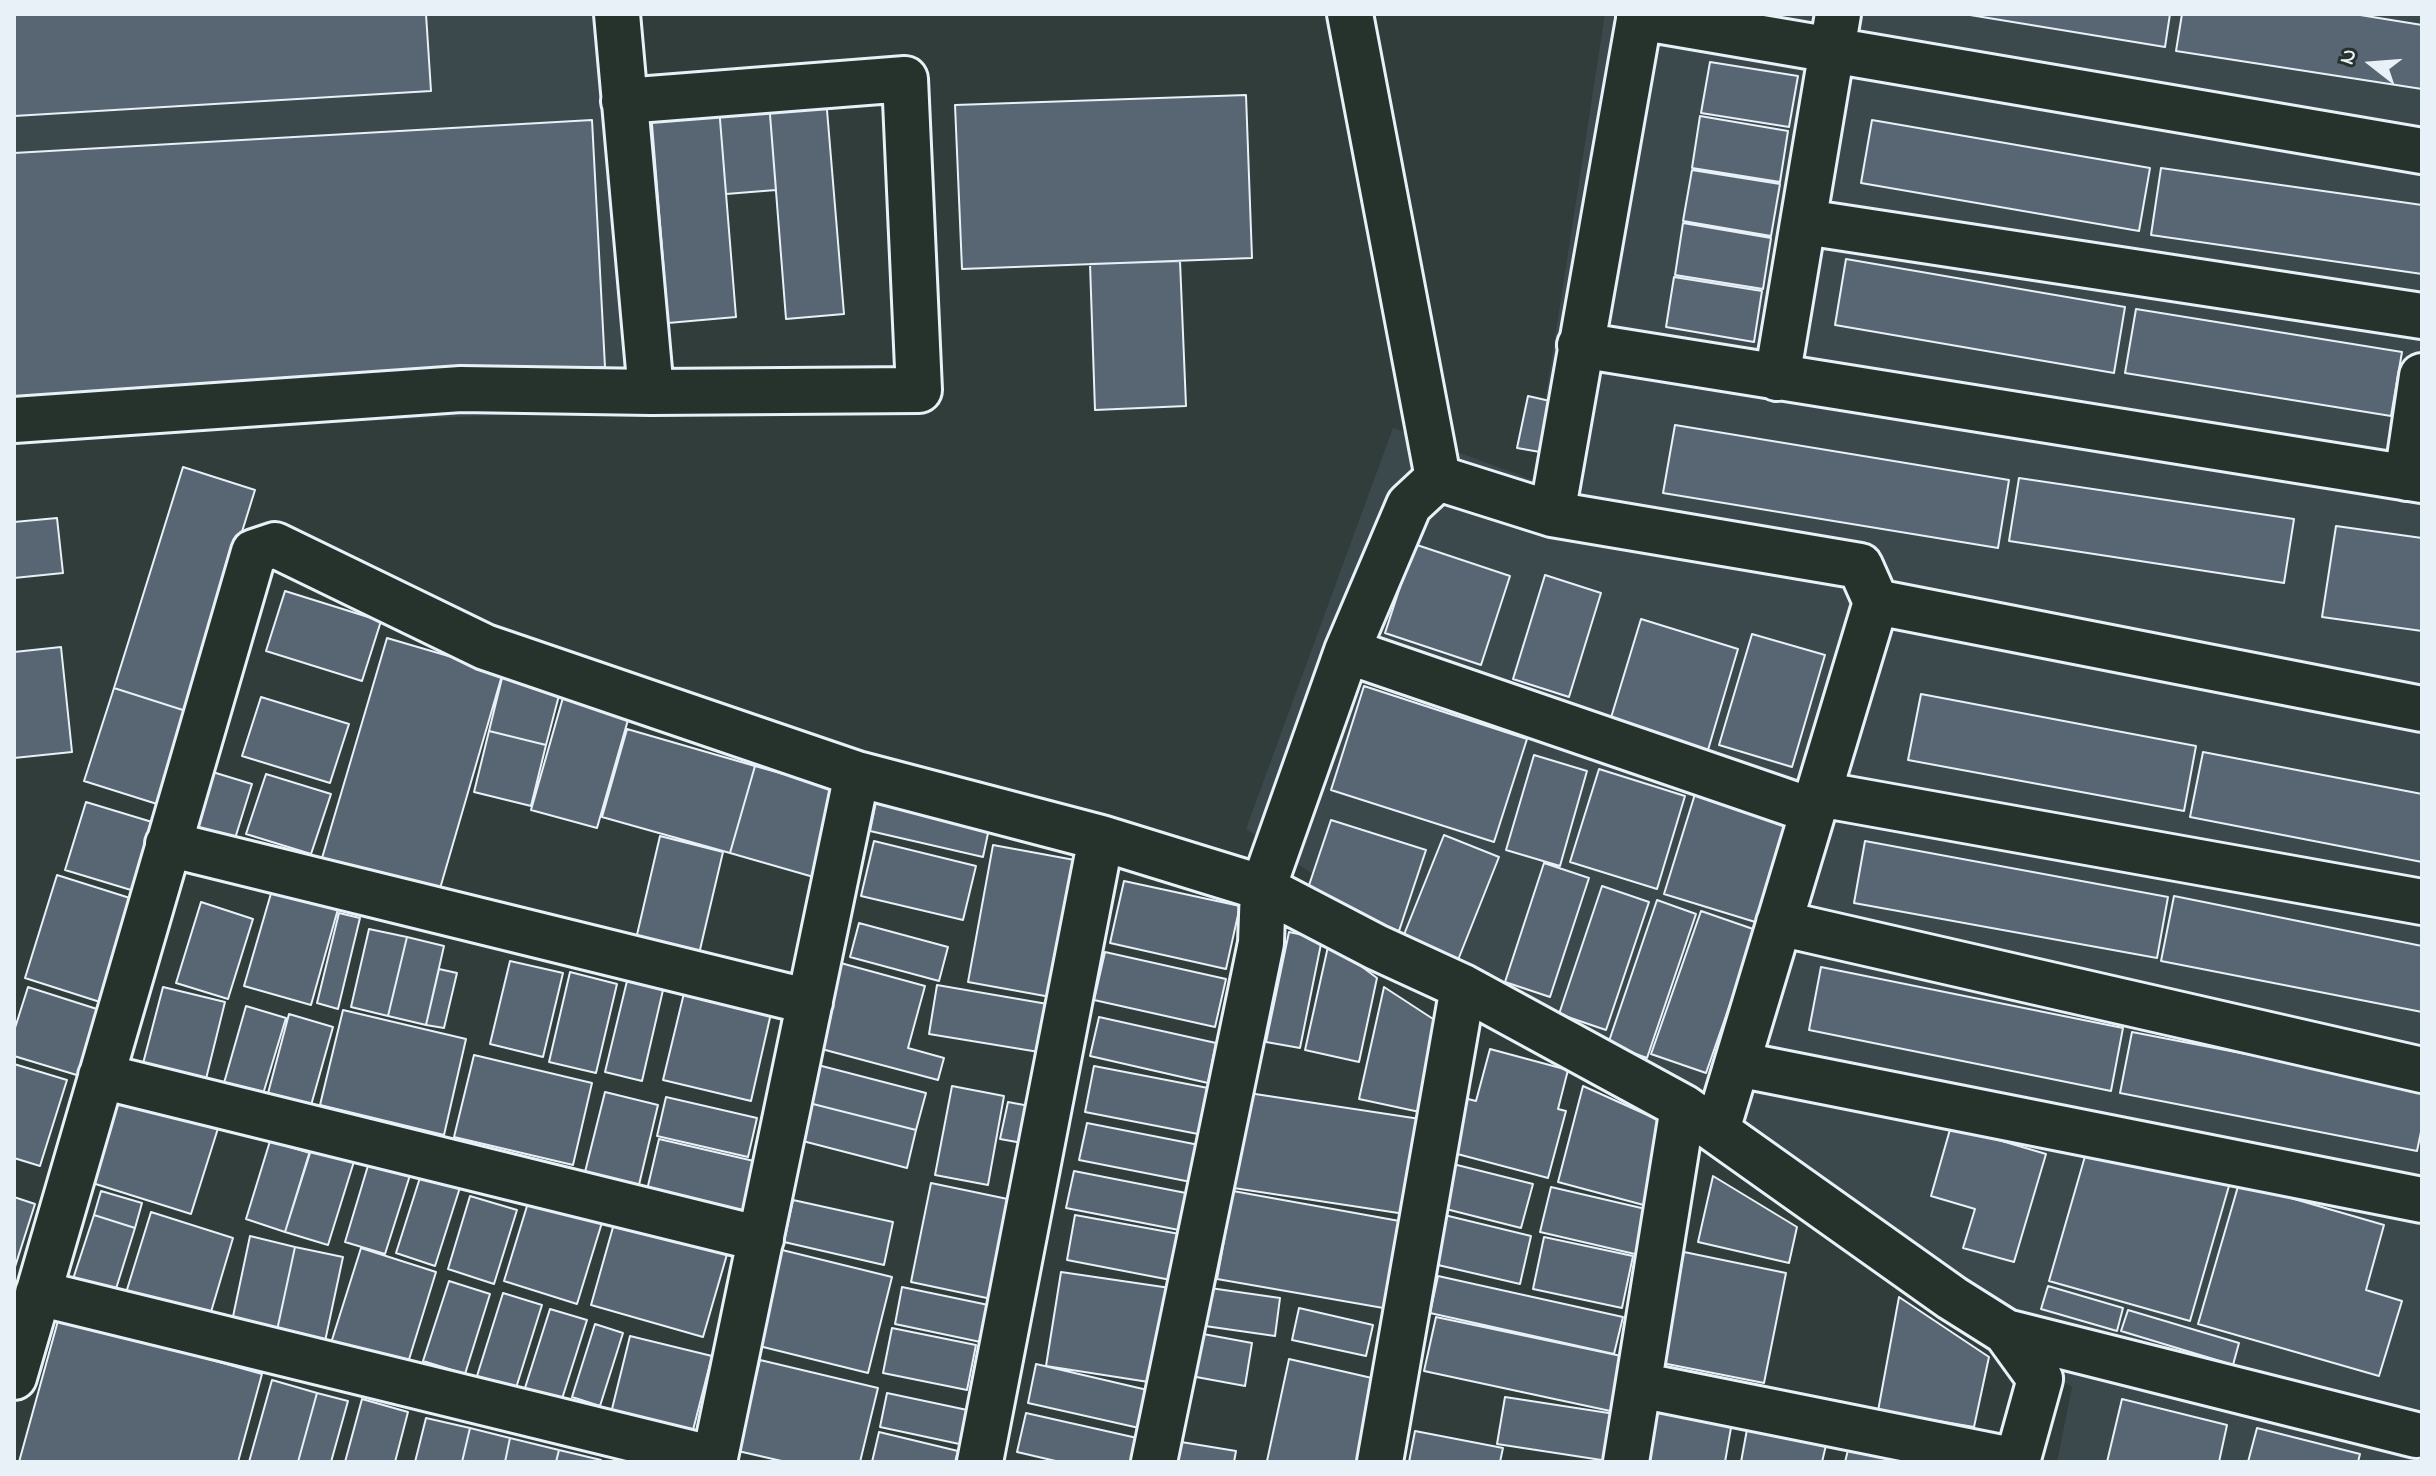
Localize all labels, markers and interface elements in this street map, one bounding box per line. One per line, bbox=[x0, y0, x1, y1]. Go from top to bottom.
north arrow bbox=[2332, 24, 2412, 104]
text: N bbox=[2332, 45, 2367, 69]

